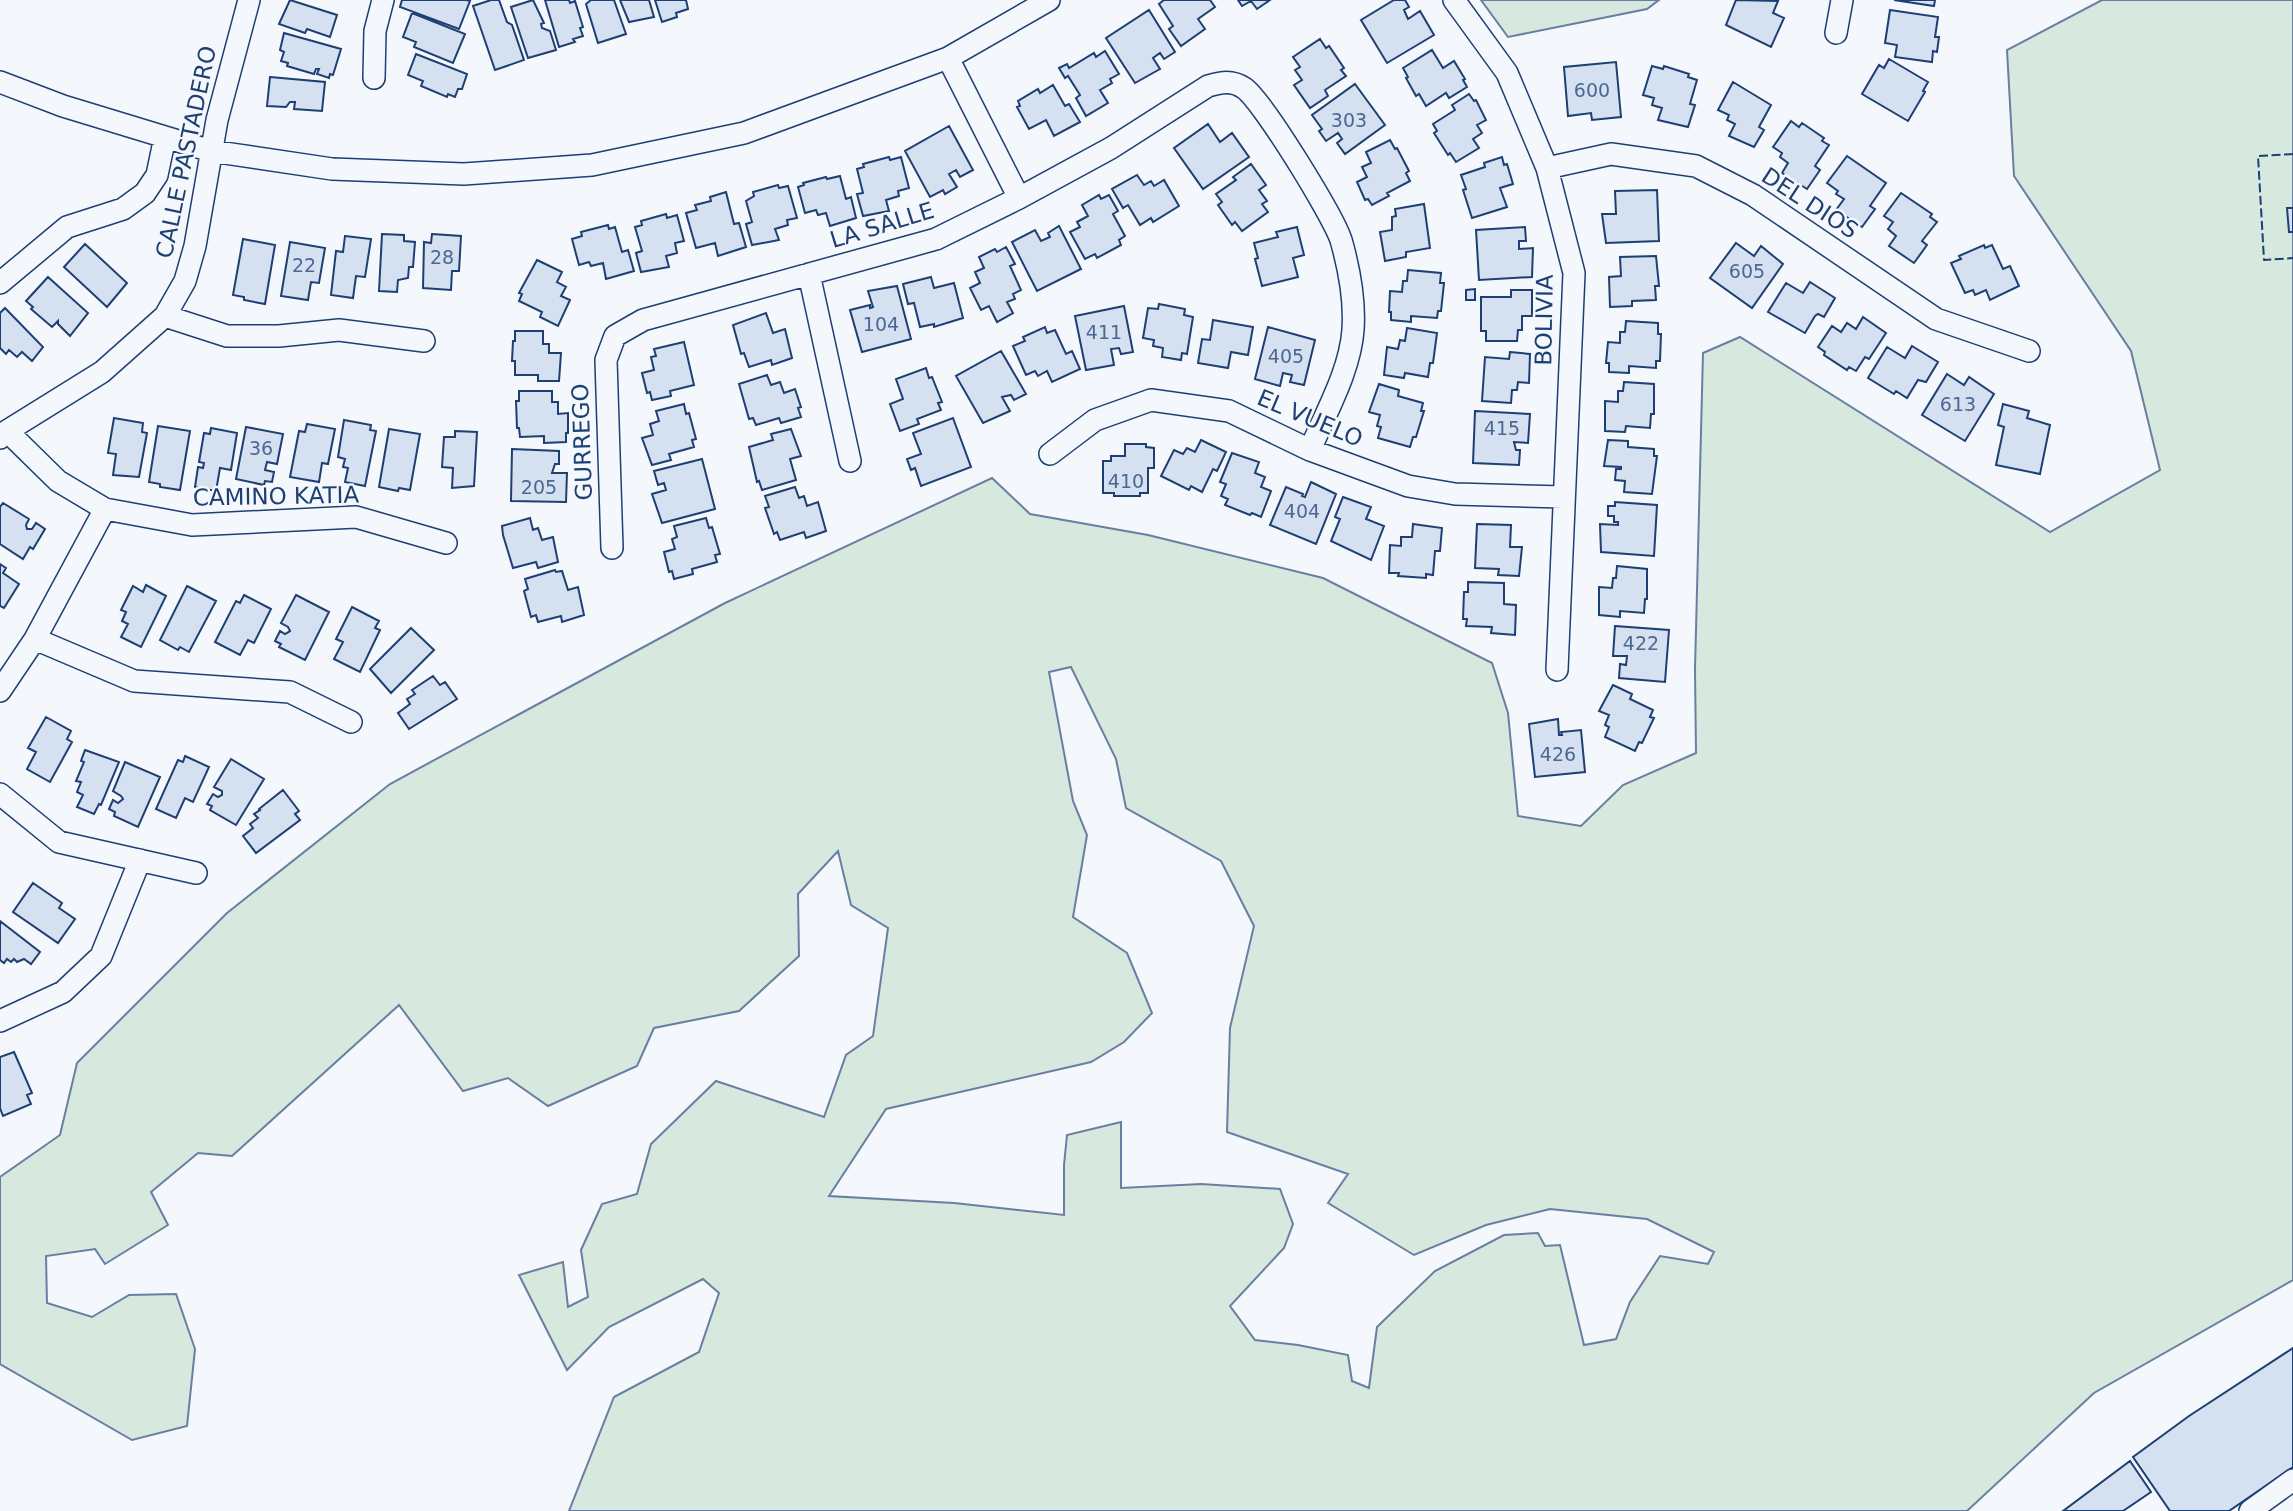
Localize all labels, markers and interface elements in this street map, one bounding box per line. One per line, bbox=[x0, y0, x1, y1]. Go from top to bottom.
street label: CALLE PASTADERO bbox=[151, 43, 221, 261]
house number: 600 bbox=[1574, 79, 1610, 101]
house number: 303 bbox=[1331, 109, 1367, 131]
street label: DEL DIOS bbox=[1757, 162, 1863, 244]
street label: LA SALLE bbox=[827, 197, 937, 253]
house number: 28 bbox=[430, 246, 454, 268]
house number: 22 bbox=[292, 254, 316, 276]
house number: 605 bbox=[1729, 260, 1765, 282]
street label: BOLIVIA bbox=[1530, 274, 1558, 366]
house number: 104 bbox=[863, 313, 899, 335]
house number: 411 bbox=[1086, 321, 1122, 343]
house number: 405 bbox=[1268, 345, 1304, 367]
street label: GURREGO bbox=[567, 383, 597, 501]
street label: EL VUELO bbox=[1253, 384, 1367, 452]
house number: 613 bbox=[1940, 393, 1976, 415]
house number: 415 bbox=[1484, 417, 1520, 439]
house number: 36 bbox=[249, 437, 273, 459]
house number: 410 bbox=[1108, 470, 1144, 492]
house number: 205 bbox=[521, 476, 557, 498]
street label: CAMINO KATIA bbox=[193, 482, 360, 510]
house number: 404 bbox=[1284, 500, 1320, 522]
house number: 422 bbox=[1623, 632, 1659, 654]
house number: 426 bbox=[1540, 743, 1576, 765]

